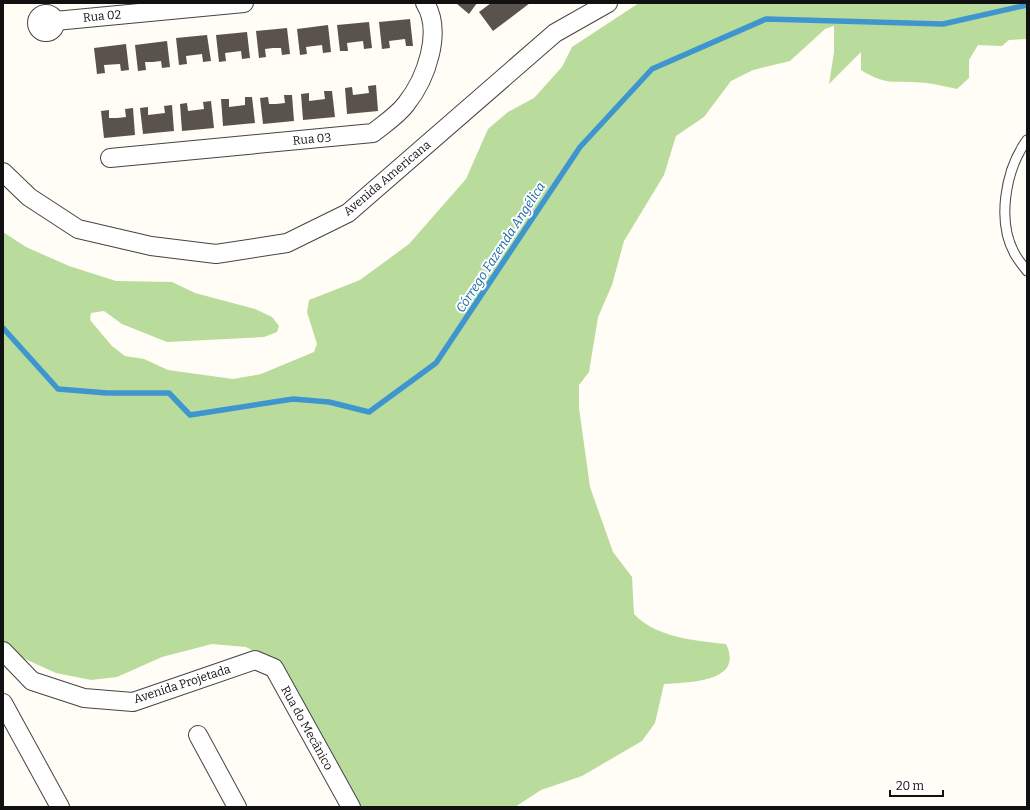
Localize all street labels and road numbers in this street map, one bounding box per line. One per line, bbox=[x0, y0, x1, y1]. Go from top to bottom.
street label: Rua 02 bbox=[82, 7, 122, 25]
street label: Rua 03 bbox=[292, 130, 332, 148]
street label: Avenida Americana bbox=[341, 137, 434, 219]
street label: Avenida Projetada bbox=[132, 662, 232, 706]
street label: Rua do Mecânico bbox=[278, 683, 336, 773]

